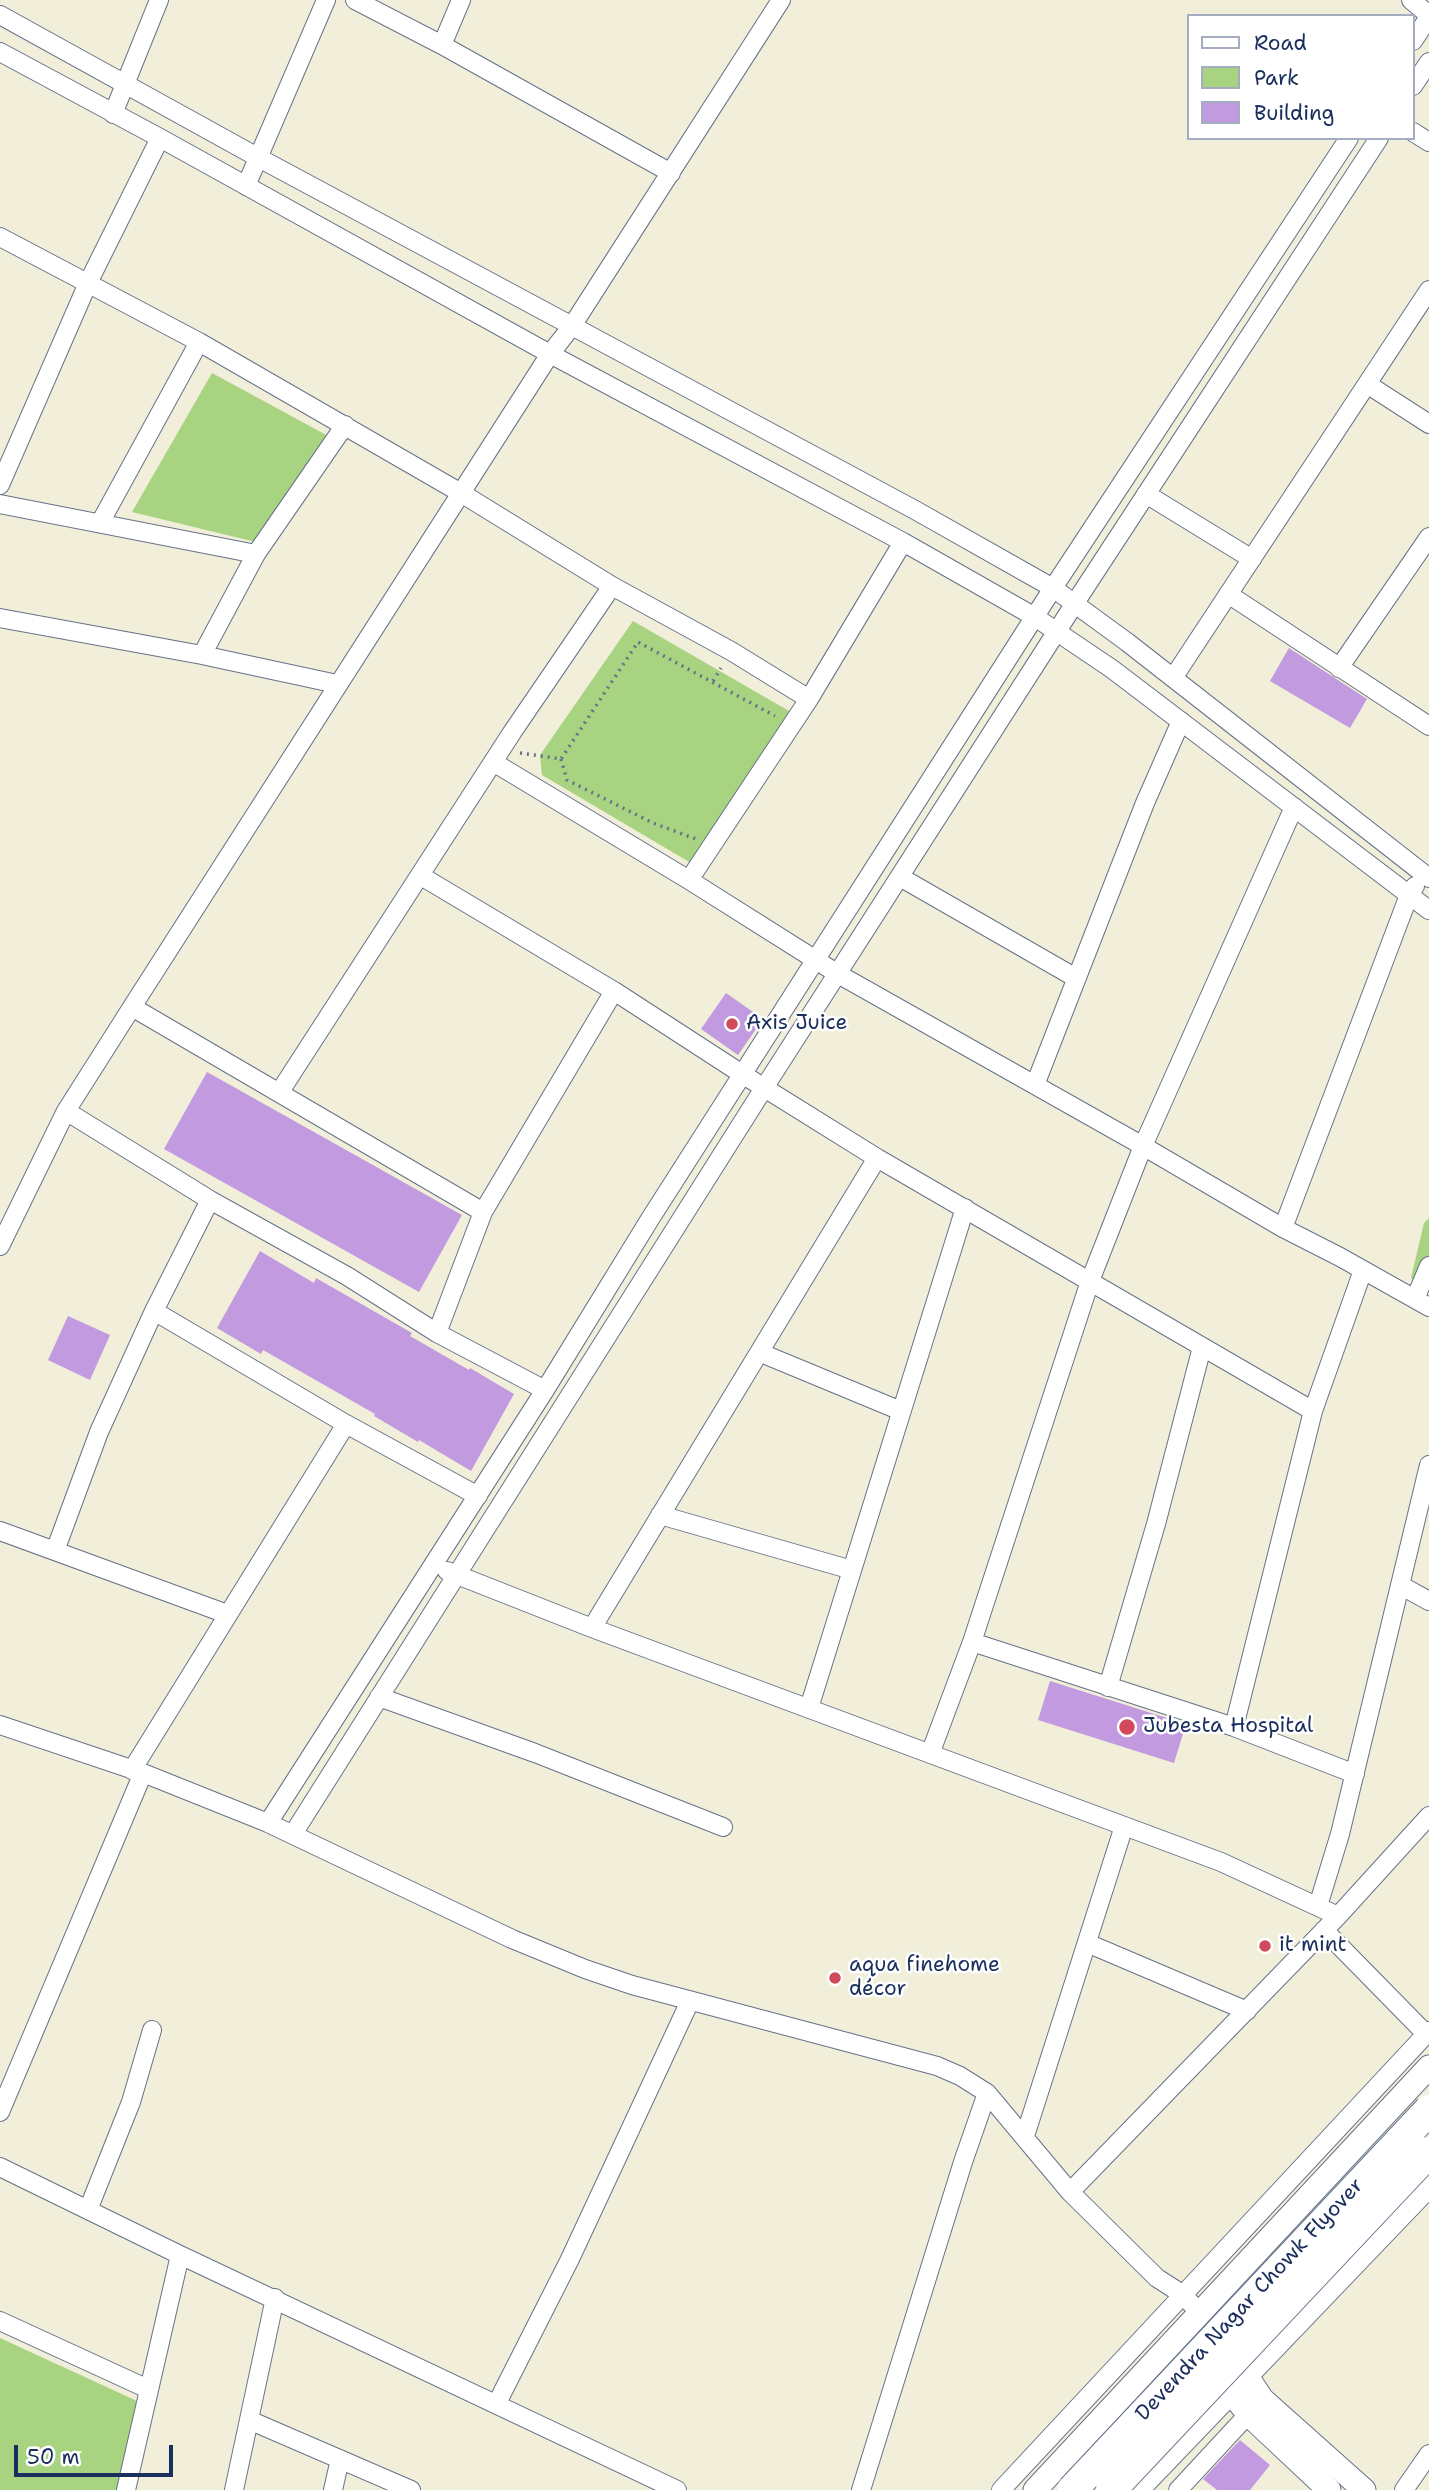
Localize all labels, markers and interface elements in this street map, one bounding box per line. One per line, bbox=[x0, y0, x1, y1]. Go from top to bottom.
legend bbox=[1188, 14, 1415, 140]
text: Road bbox=[1254, 29, 1307, 57]
text: Park bbox=[1254, 64, 1299, 92]
text: Building bbox=[1254, 99, 1334, 127]
place label: Axis Juice bbox=[746, 1011, 847, 1037]
marker: Axis Juice bbox=[724, 1016, 740, 1032]
place label: Jubesta Hospital bbox=[1143, 1714, 1313, 1740]
marker: Jubesta Hospital bbox=[1117, 1717, 1137, 1737]
place label: it mint bbox=[1279, 1933, 1347, 1959]
marker: it mint bbox=[1257, 1938, 1273, 1954]
place label: aqua finehome décor bbox=[849, 1953, 1000, 2003]
marker: aqua finehome décor bbox=[827, 1970, 843, 1986]
street label: Devendra Nagar Chowk Flyover bbox=[1131, 2173, 1369, 2427]
scale bar bbox=[18, 2430, 177, 2474]
text: 50 m bbox=[27, 2443, 80, 2471]

